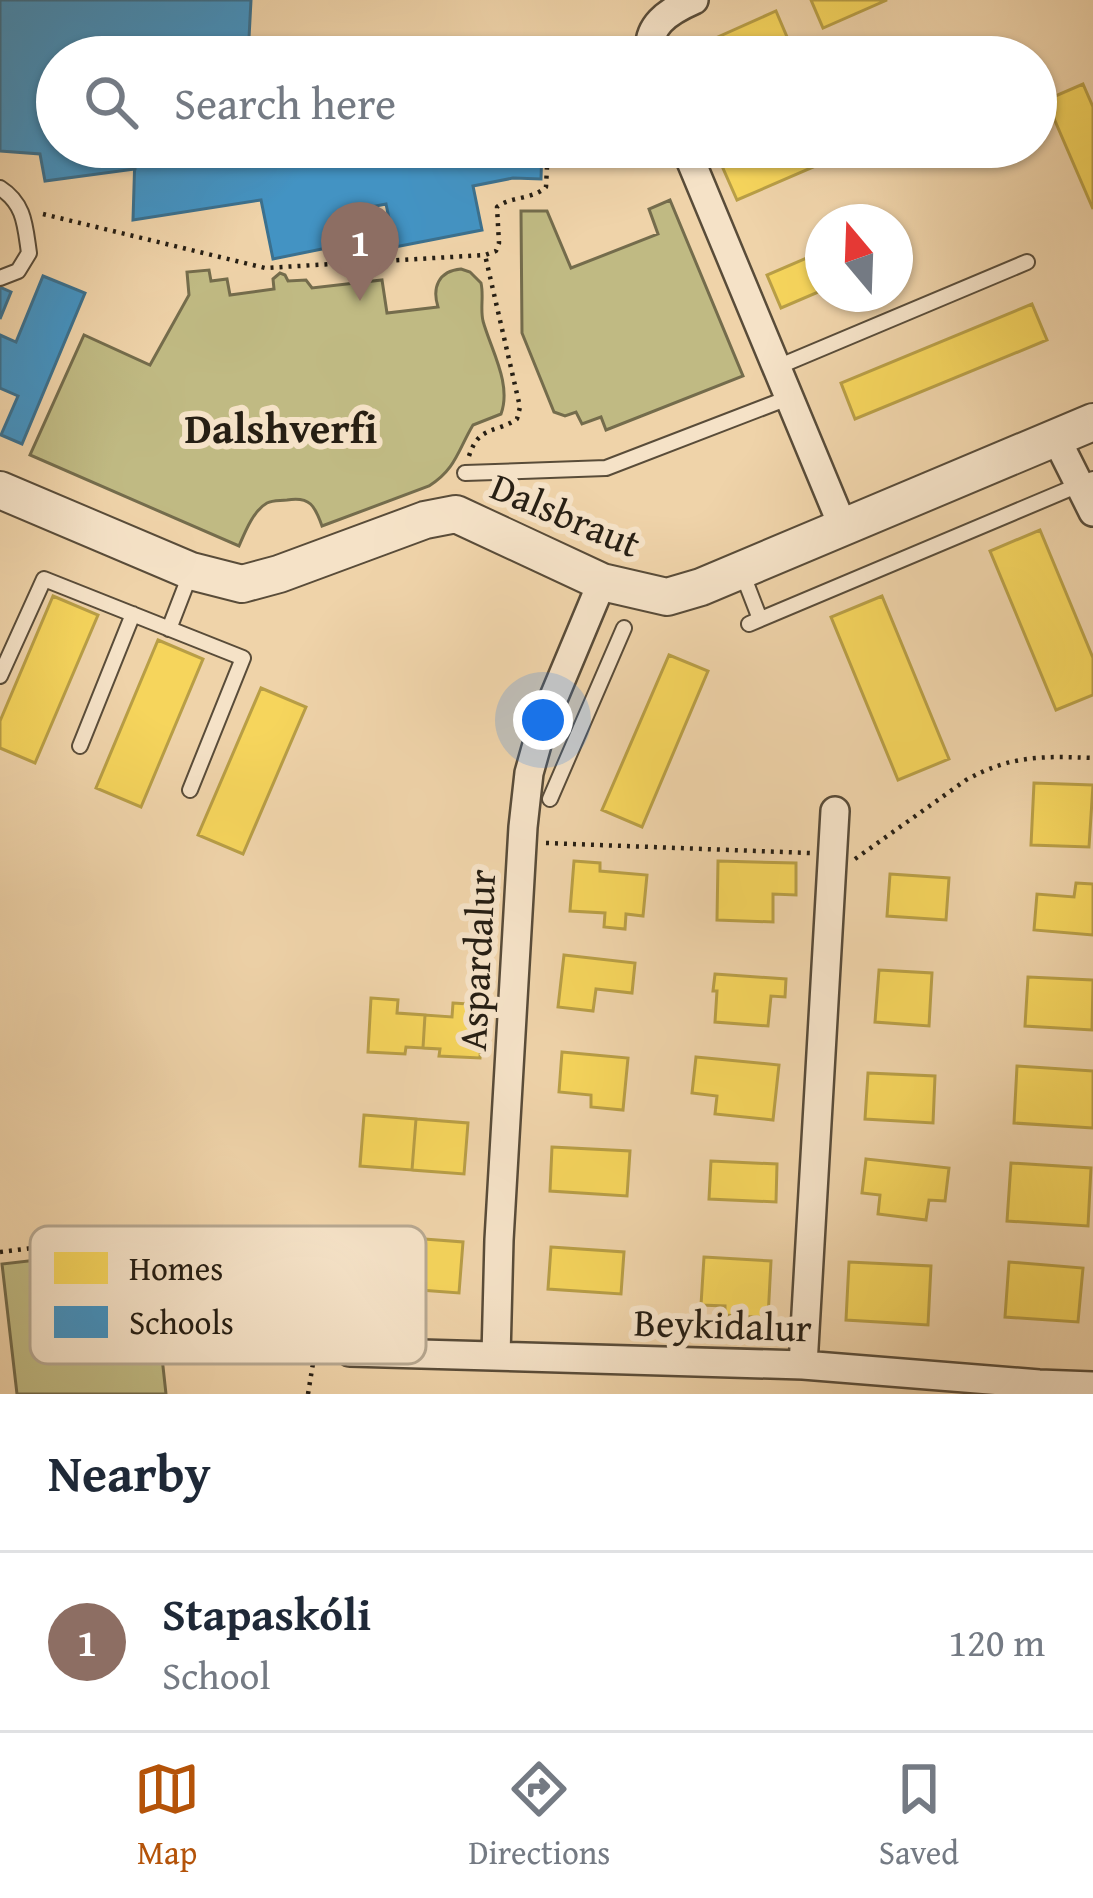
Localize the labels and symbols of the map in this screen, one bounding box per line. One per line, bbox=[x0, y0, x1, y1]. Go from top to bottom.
pin: 1 bbox=[321, 202, 399, 301]
north arrow bbox=[805, 204, 913, 312]
district label: Dalshverfi bbox=[185, 397, 377, 458]
street label: Dalsbraut bbox=[482, 457, 650, 571]
your location bbox=[513, 690, 573, 750]
street label: Aspardalur bbox=[443, 868, 509, 1052]
legend bbox=[30, 1226, 426, 1364]
text: Homes bbox=[129, 1244, 223, 1292]
street label: Beykidalur bbox=[633, 1292, 813, 1356]
text: Schools bbox=[129, 1298, 234, 1346]

